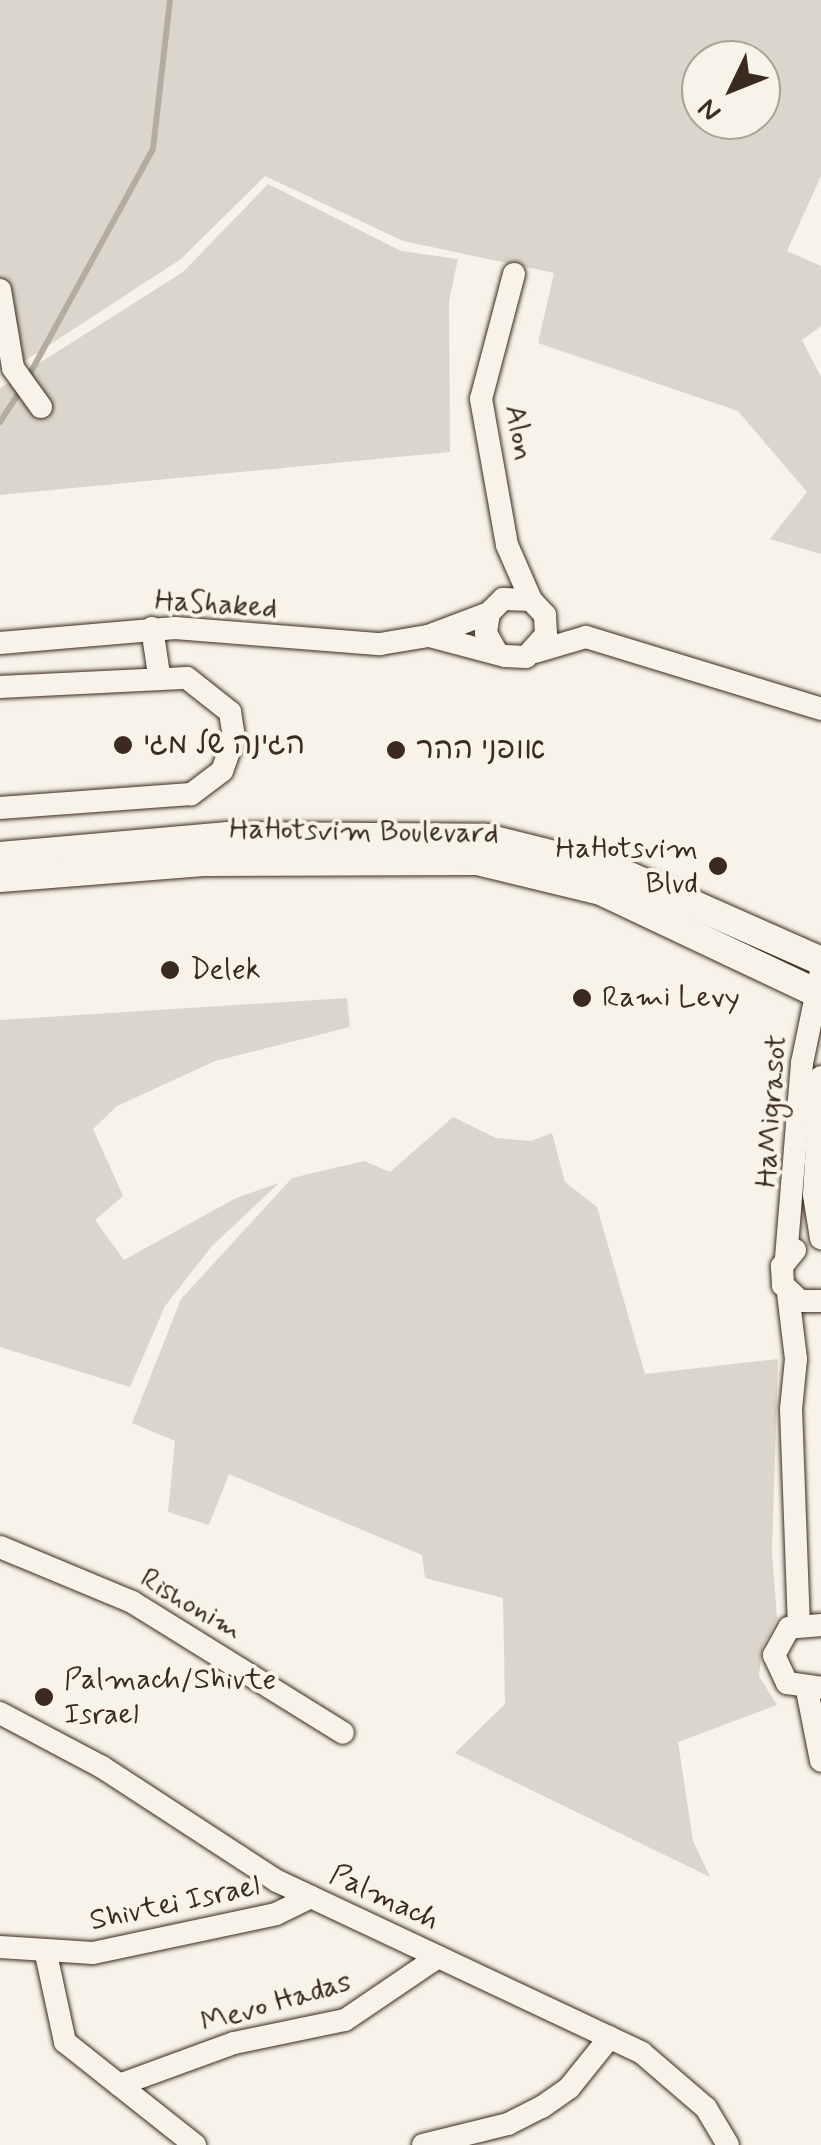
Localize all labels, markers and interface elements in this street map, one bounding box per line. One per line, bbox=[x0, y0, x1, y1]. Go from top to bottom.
north arrow bbox=[681, 40, 781, 140]
text: N bbox=[690, 90, 730, 129]
street label: Alon bbox=[496, 402, 540, 464]
street label: HaShaked bbox=[153, 583, 279, 627]
place label: הגינה של מגי bbox=[143, 727, 305, 763]
place label: אופני ההר bbox=[416, 732, 545, 768]
marker: הגינה של מגי bbox=[112, 734, 134, 756]
marker: אופני ההר bbox=[385, 739, 407, 761]
street label: HaHotsvim Boulevard bbox=[229, 812, 499, 852]
place label: HaHotsvim Blvd bbox=[556, 831, 698, 902]
marker: HaHotsvim Blvd bbox=[707, 855, 729, 877]
place label: Delek bbox=[190, 952, 261, 988]
marker: Delek bbox=[159, 959, 181, 981]
place label: Rami Levy bbox=[602, 980, 740, 1016]
marker: Rami Levy bbox=[571, 987, 593, 1009]
street label: HaMigrasot bbox=[749, 1033, 795, 1189]
street label: Rishonim bbox=[133, 1560, 249, 1650]
place label: Palmach/Shivte Israel bbox=[64, 1662, 276, 1732]
marker: Palmach/Shivte Israel bbox=[33, 1686, 55, 1708]
street label: Palmach bbox=[324, 1857, 444, 1939]
street label: Shivtei Israel bbox=[87, 1868, 263, 1940]
street label: Mevo Hadas bbox=[198, 1965, 354, 2041]

